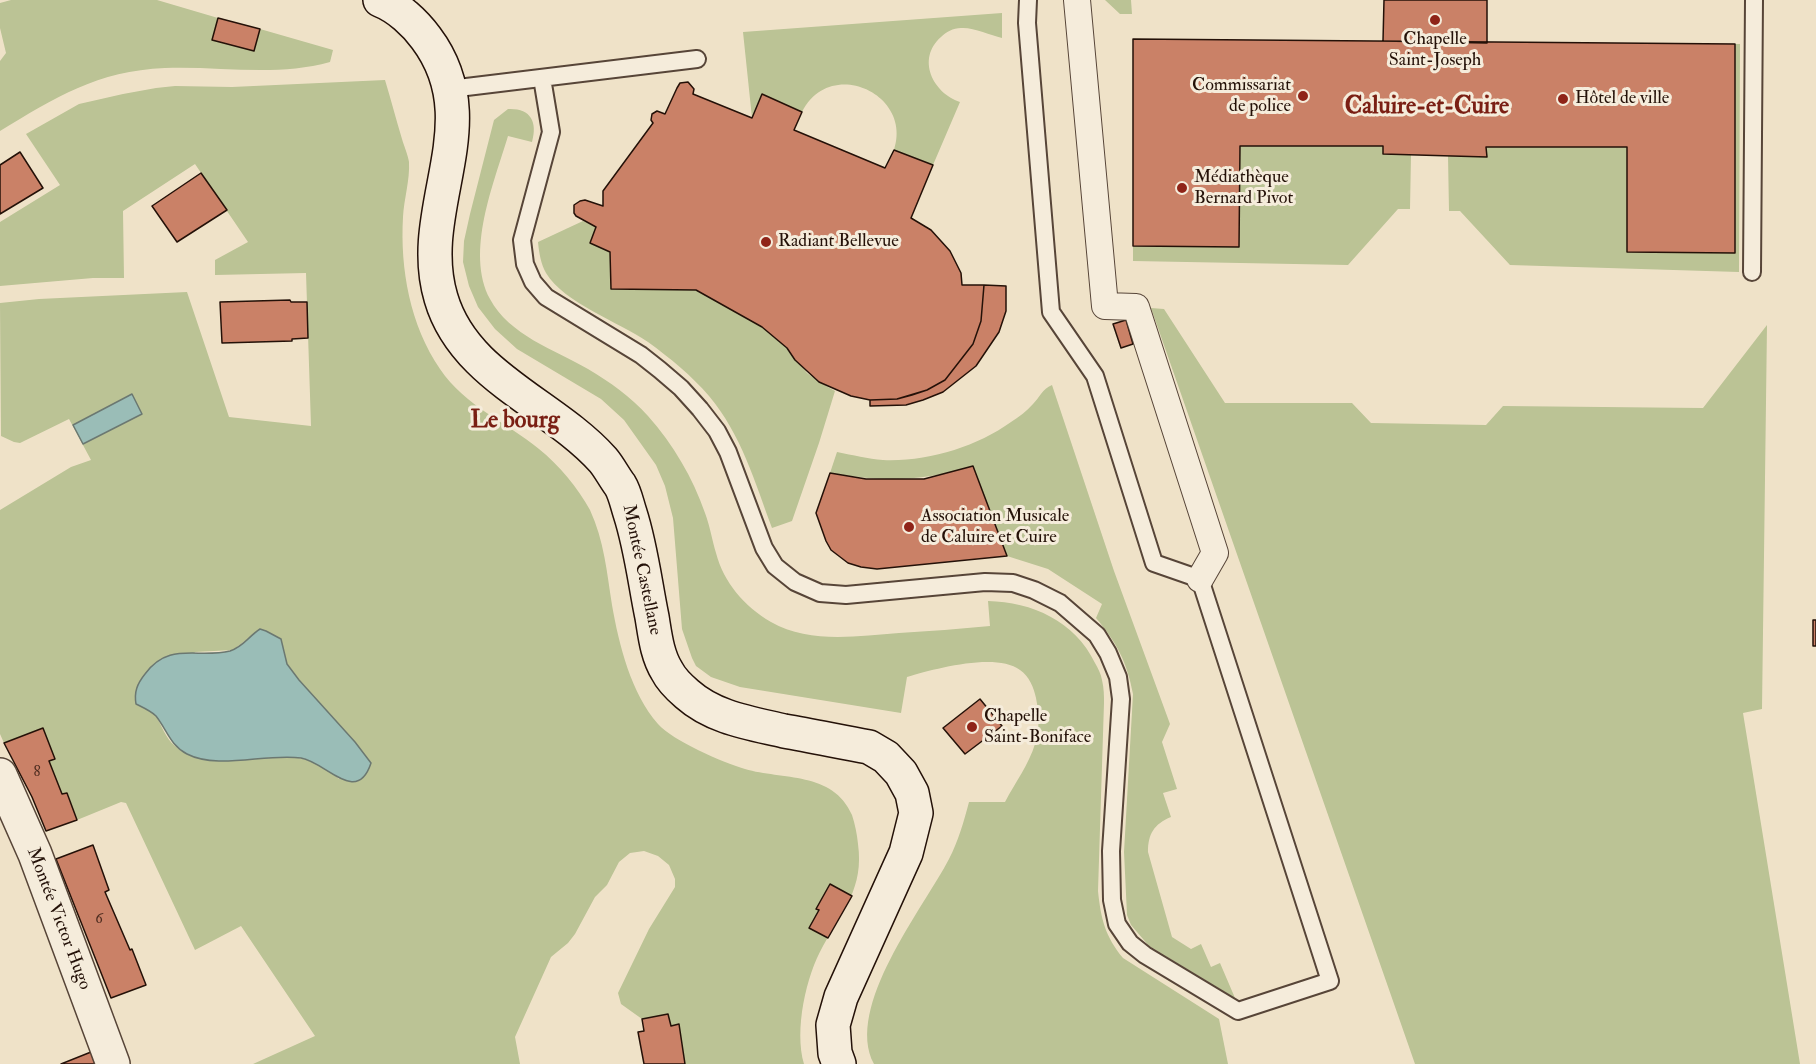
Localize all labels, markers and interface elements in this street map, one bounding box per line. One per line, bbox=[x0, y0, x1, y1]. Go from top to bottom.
marker: Chapelle Saint-Joseph bbox=[1428, 13, 1442, 27]
place label: Chapelle Saint-Joseph bbox=[1389, 29, 1481, 72]
place label: Commissariat de police bbox=[1192, 75, 1291, 118]
place label: Hôtel de ville bbox=[1575, 88, 1669, 110]
marker: Commissariat de police bbox=[1296, 89, 1310, 103]
marker: Hôtel de ville bbox=[1556, 92, 1570, 106]
district label: Caluire-et-Cuire bbox=[1345, 94, 1509, 122]
place label: Médiathèque Bernard Pivot bbox=[1194, 167, 1293, 210]
marker: Médiathèque Bernard Pivot bbox=[1175, 181, 1189, 195]
place label: Radiant Bellevue bbox=[778, 231, 899, 253]
marker: Radiant Bellevue bbox=[759, 235, 773, 249]
district label: Le bourg bbox=[471, 408, 559, 436]
street label: Montée Castellane bbox=[617, 503, 665, 637]
place label: Association Musicale de Caluire et Cuire bbox=[921, 506, 1069, 548]
marker: Association Musicale de Caluire et Cuire bbox=[902, 520, 916, 534]
place label: Chapelle Saint-Boniface bbox=[984, 706, 1091, 748]
marker: Chapelle Saint-Boniface bbox=[965, 720, 979, 734]
house number: 8 bbox=[33, 764, 41, 782]
street label: Montée Victor Hugo bbox=[21, 845, 95, 993]
house number: 6 bbox=[95, 911, 103, 929]

